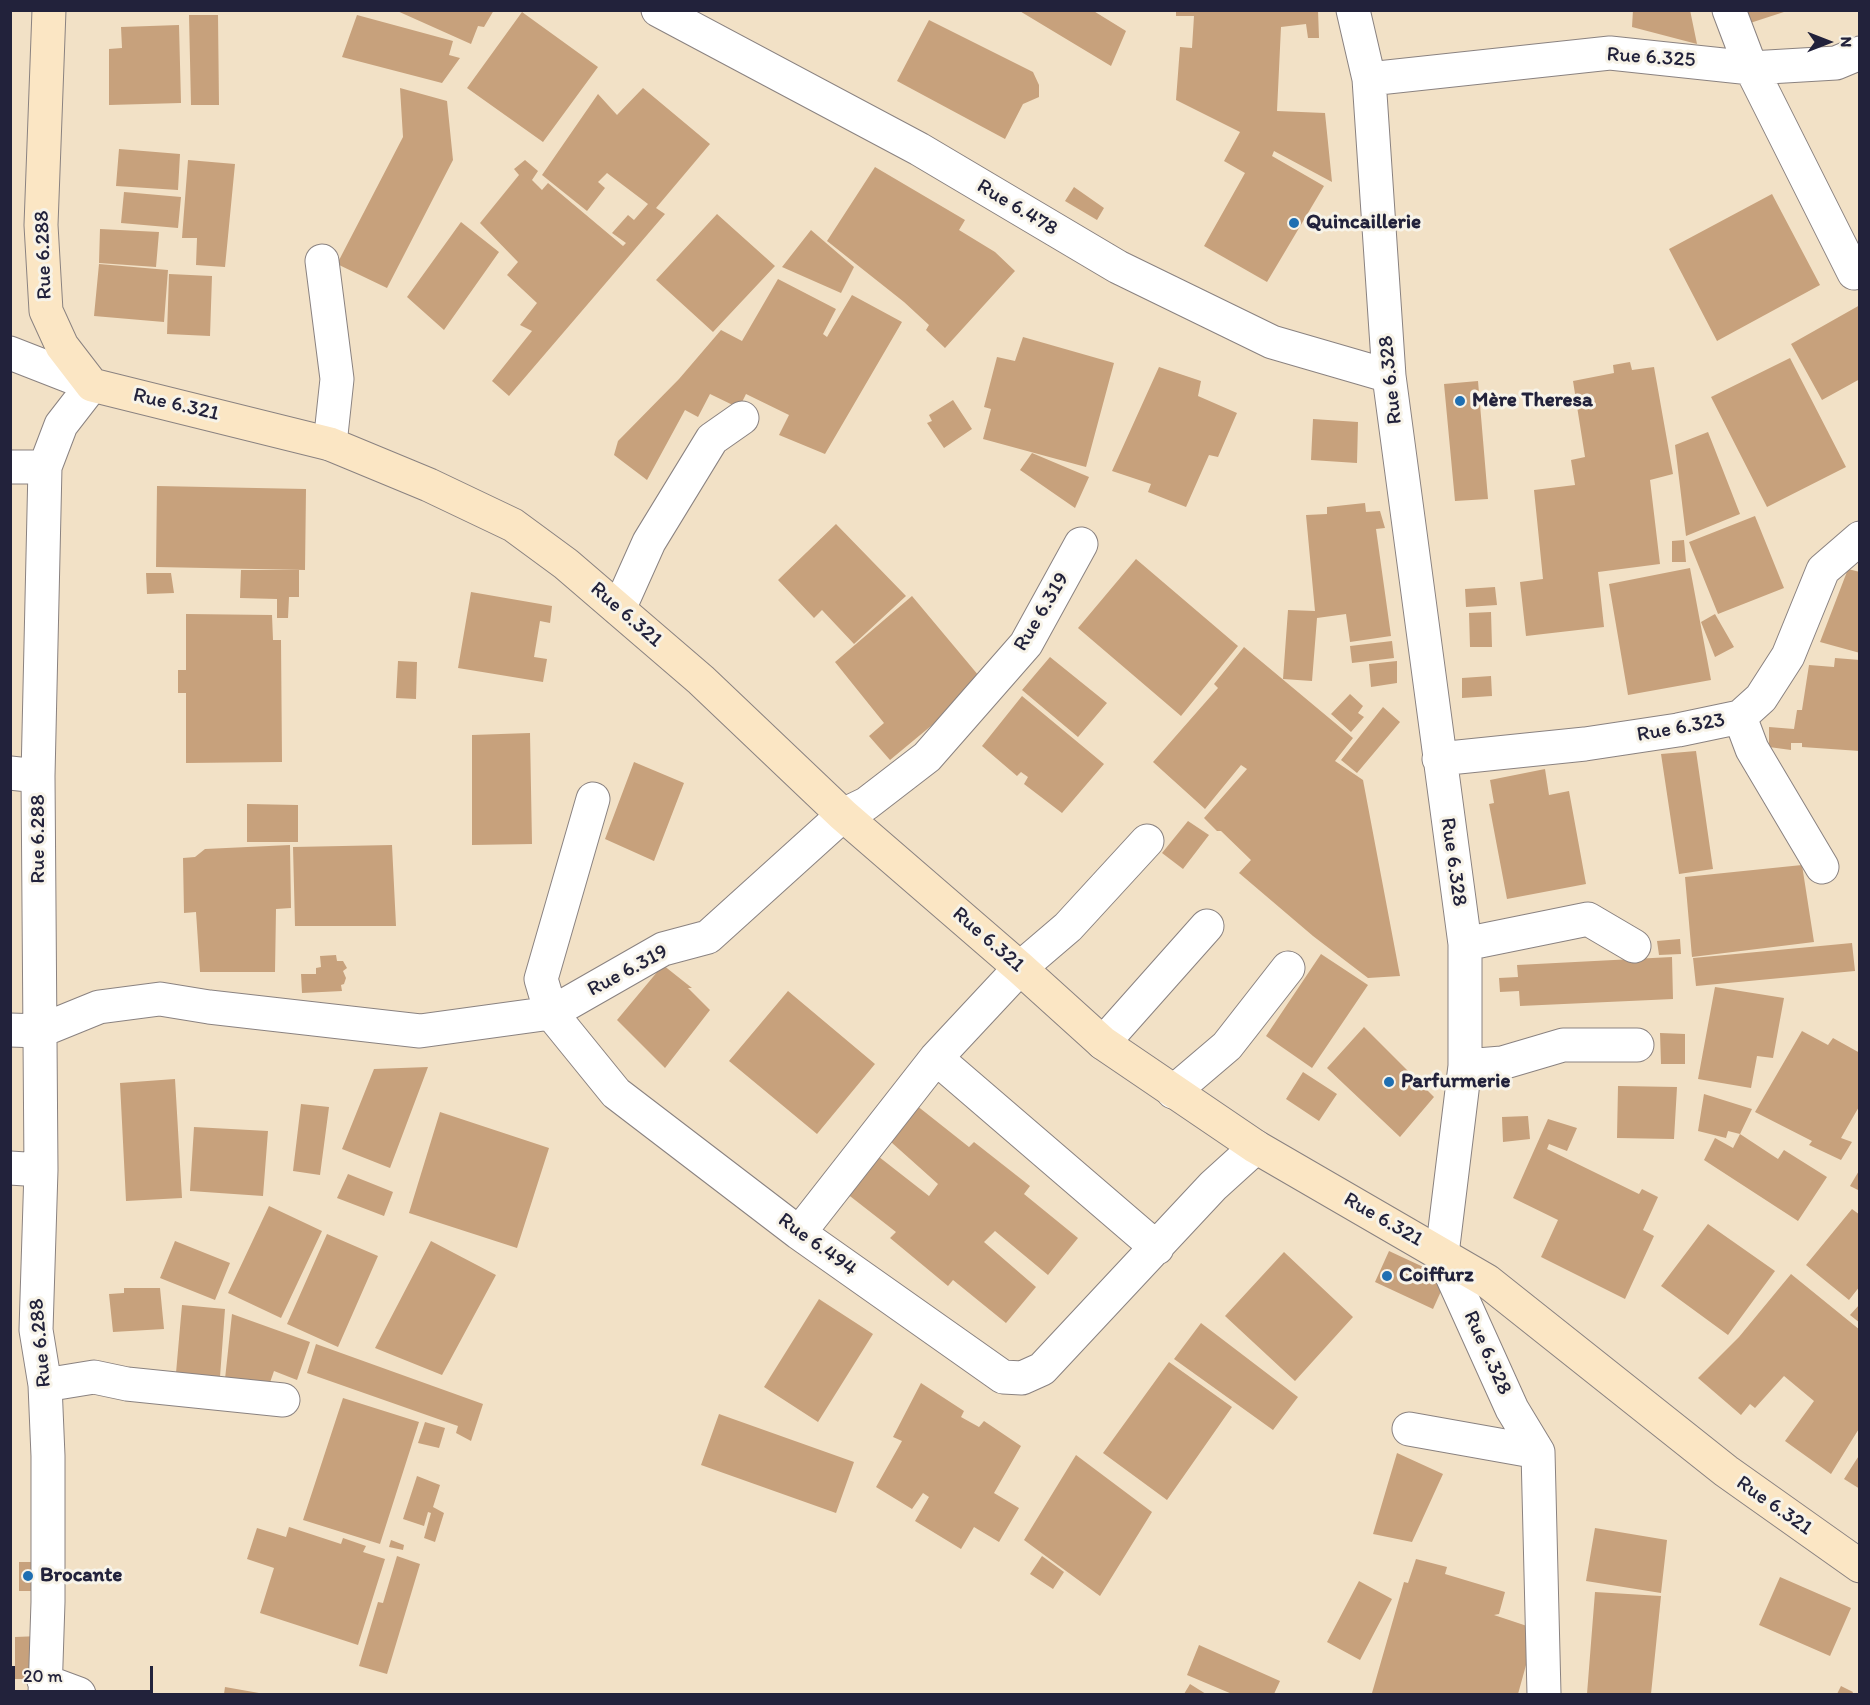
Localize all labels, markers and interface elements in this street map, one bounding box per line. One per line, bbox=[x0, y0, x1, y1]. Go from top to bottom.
north arrow bbox=[1798, 12, 1858, 72]
text: N bbox=[1837, 37, 1856, 47]
street label: Rue 6.325 bbox=[1606, 42, 1696, 74]
street label: Rue 6.478 bbox=[972, 174, 1062, 242]
street label: Rue 6.288 bbox=[30, 210, 58, 300]
place label: Quincaillerie bbox=[1306, 210, 1421, 236]
marker: Quincaillerie bbox=[1287, 216, 1301, 230]
street label: Rue 6.328 bbox=[1374, 334, 1408, 426]
street label: Rue 6.321 bbox=[131, 383, 221, 427]
place label: Mère Theresa bbox=[1472, 388, 1593, 414]
marker: Mère Theresa bbox=[1453, 394, 1467, 408]
street label: Rue 6.319 bbox=[1009, 568, 1075, 656]
street label: Rue 6.321 bbox=[585, 577, 667, 653]
street label: Rue 6.323 bbox=[1635, 708, 1727, 748]
street label: Rue 6.288 bbox=[26, 794, 52, 884]
street label: Rue 6.328 bbox=[1434, 816, 1472, 908]
street label: Rue 6.321 bbox=[947, 902, 1029, 978]
street label: Rue 6.319 bbox=[583, 939, 673, 1003]
place label: Parfurmerie bbox=[1401, 1069, 1510, 1095]
marker: Parfurmerie bbox=[1382, 1075, 1396, 1089]
street label: Rue 6.321 bbox=[1339, 1187, 1427, 1253]
street label: Rue 6.494 bbox=[773, 1208, 861, 1282]
place label: Coiffurz bbox=[1399, 1263, 1473, 1289]
marker: Coiffurz bbox=[1380, 1269, 1394, 1283]
street label: Rue 6.288 bbox=[25, 1297, 57, 1389]
street label: Rue 6.328 bbox=[1457, 1307, 1517, 1399]
street label: Rue 6.321 bbox=[1731, 1471, 1817, 1541]
place label: Brocante bbox=[40, 1563, 122, 1589]
marker: Brocante bbox=[21, 1569, 35, 1583]
scale bar bbox=[15, 1654, 156, 1692]
text: 20 m bbox=[23, 1665, 63, 1687]

